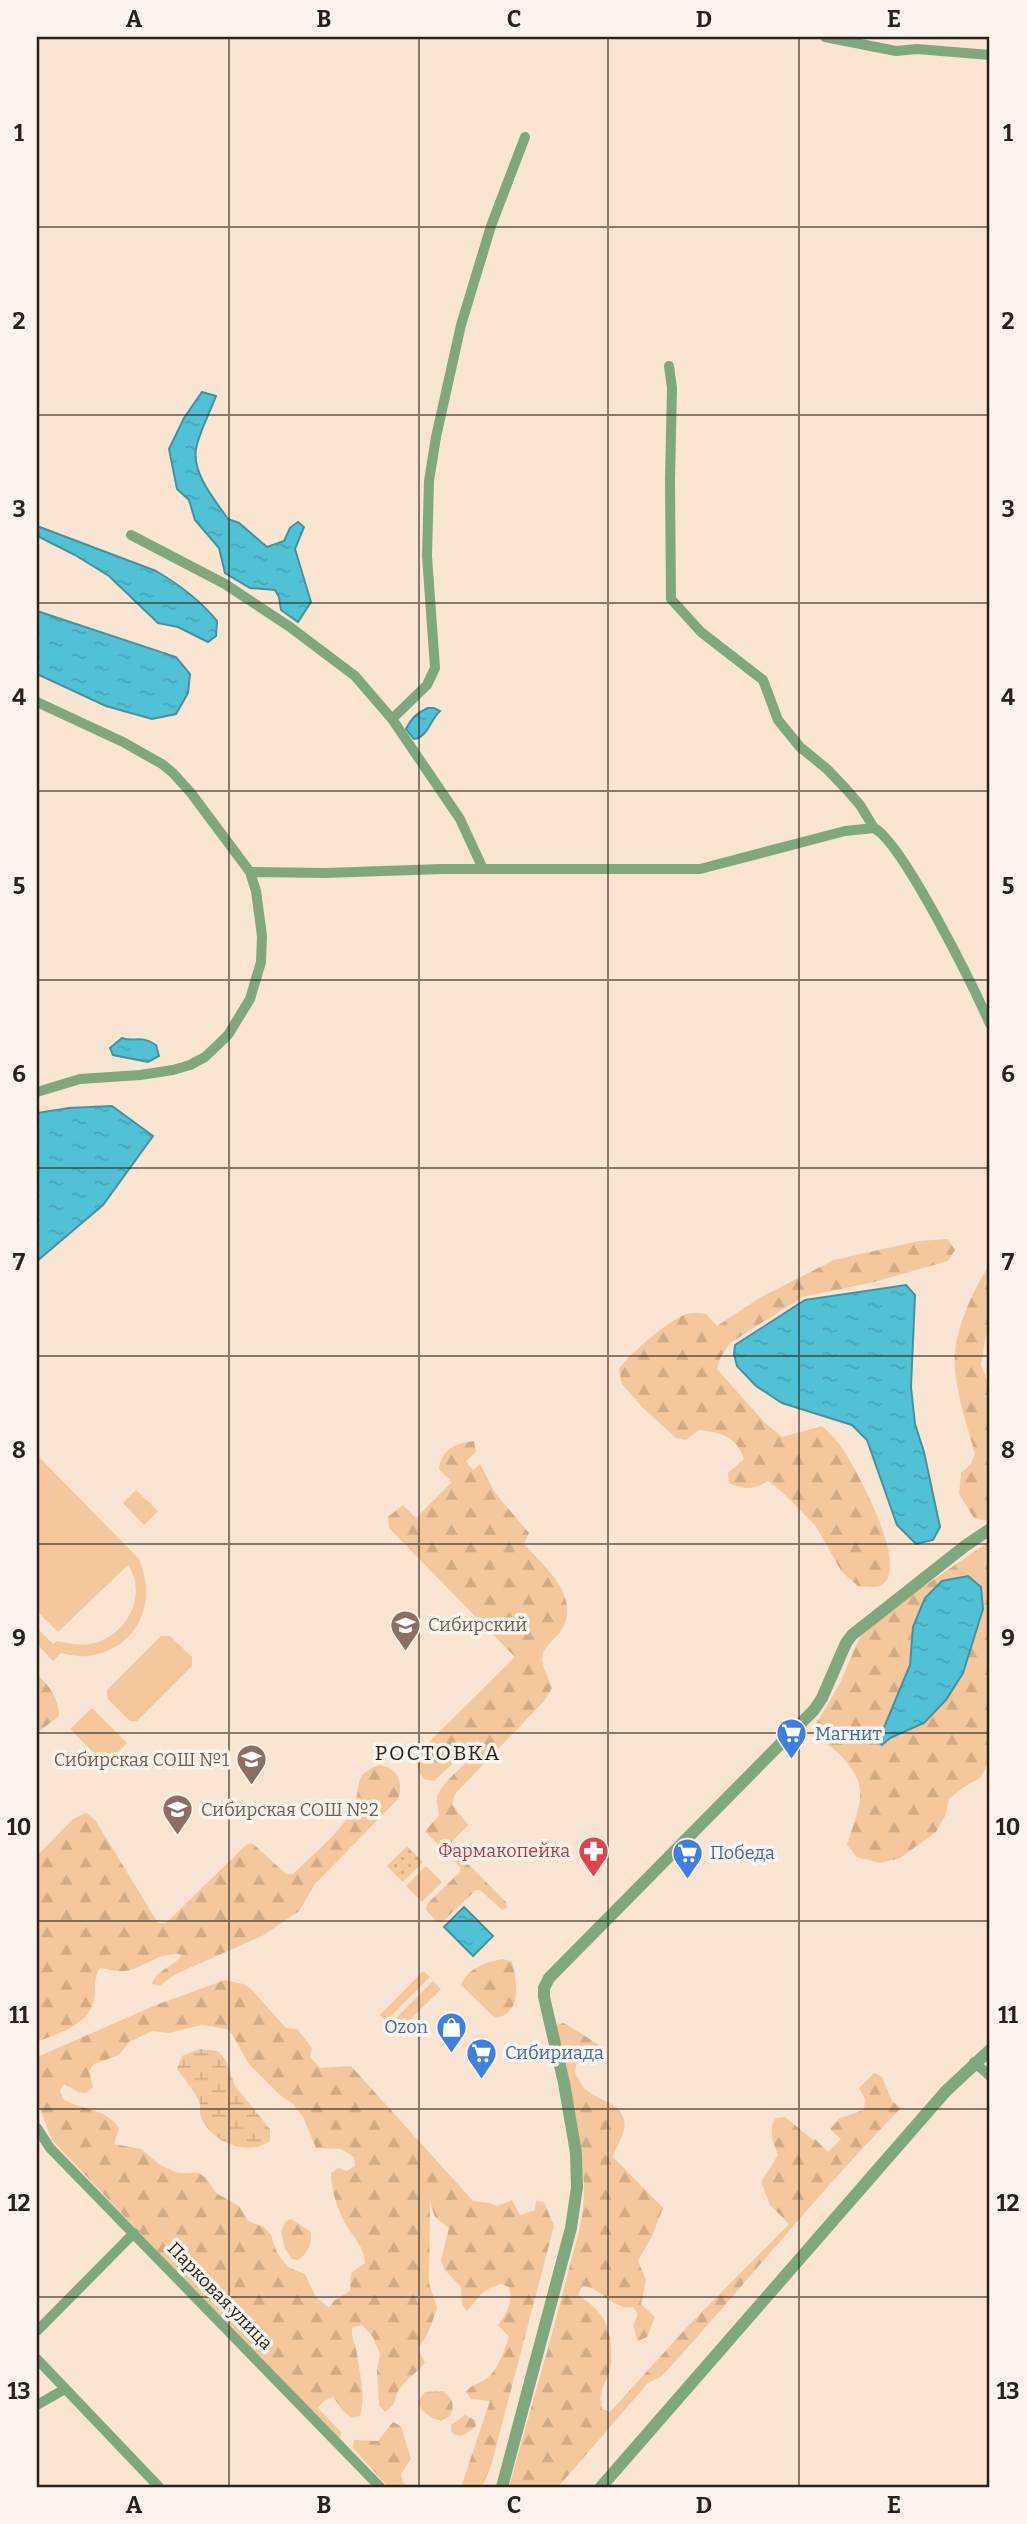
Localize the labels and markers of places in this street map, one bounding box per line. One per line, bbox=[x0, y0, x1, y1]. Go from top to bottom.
school or university icon: Сибирский bbox=[388, 1608, 422, 1652]
place label: Сибирский bbox=[428, 1614, 527, 1636]
supermarket icon: Магнит bbox=[775, 1717, 809, 1761]
place label: Магнит bbox=[815, 1723, 882, 1745]
school or university icon: Сибирская СОШ №1 bbox=[235, 1743, 269, 1787]
place label: Сибирская СОШ №1 bbox=[54, 1749, 230, 1771]
school or university icon: Сибирская СОШ №2 bbox=[161, 1793, 195, 1837]
place label: Сибирская СОШ №2 bbox=[201, 1799, 379, 1821]
pharmacy icon: Фармакопейка bbox=[576, 1834, 610, 1878]
supermarket icon: Победа bbox=[670, 1836, 704, 1880]
place label: Фармакопейка bbox=[438, 1840, 570, 1862]
place label: Победа bbox=[710, 1842, 775, 1864]
shop icon: Ozon bbox=[434, 2010, 468, 2054]
place label: Ozon bbox=[384, 2016, 429, 2038]
supermarket icon: Сибириада bbox=[465, 2036, 499, 2080]
place label: Сибириада bbox=[505, 2042, 604, 2064]

